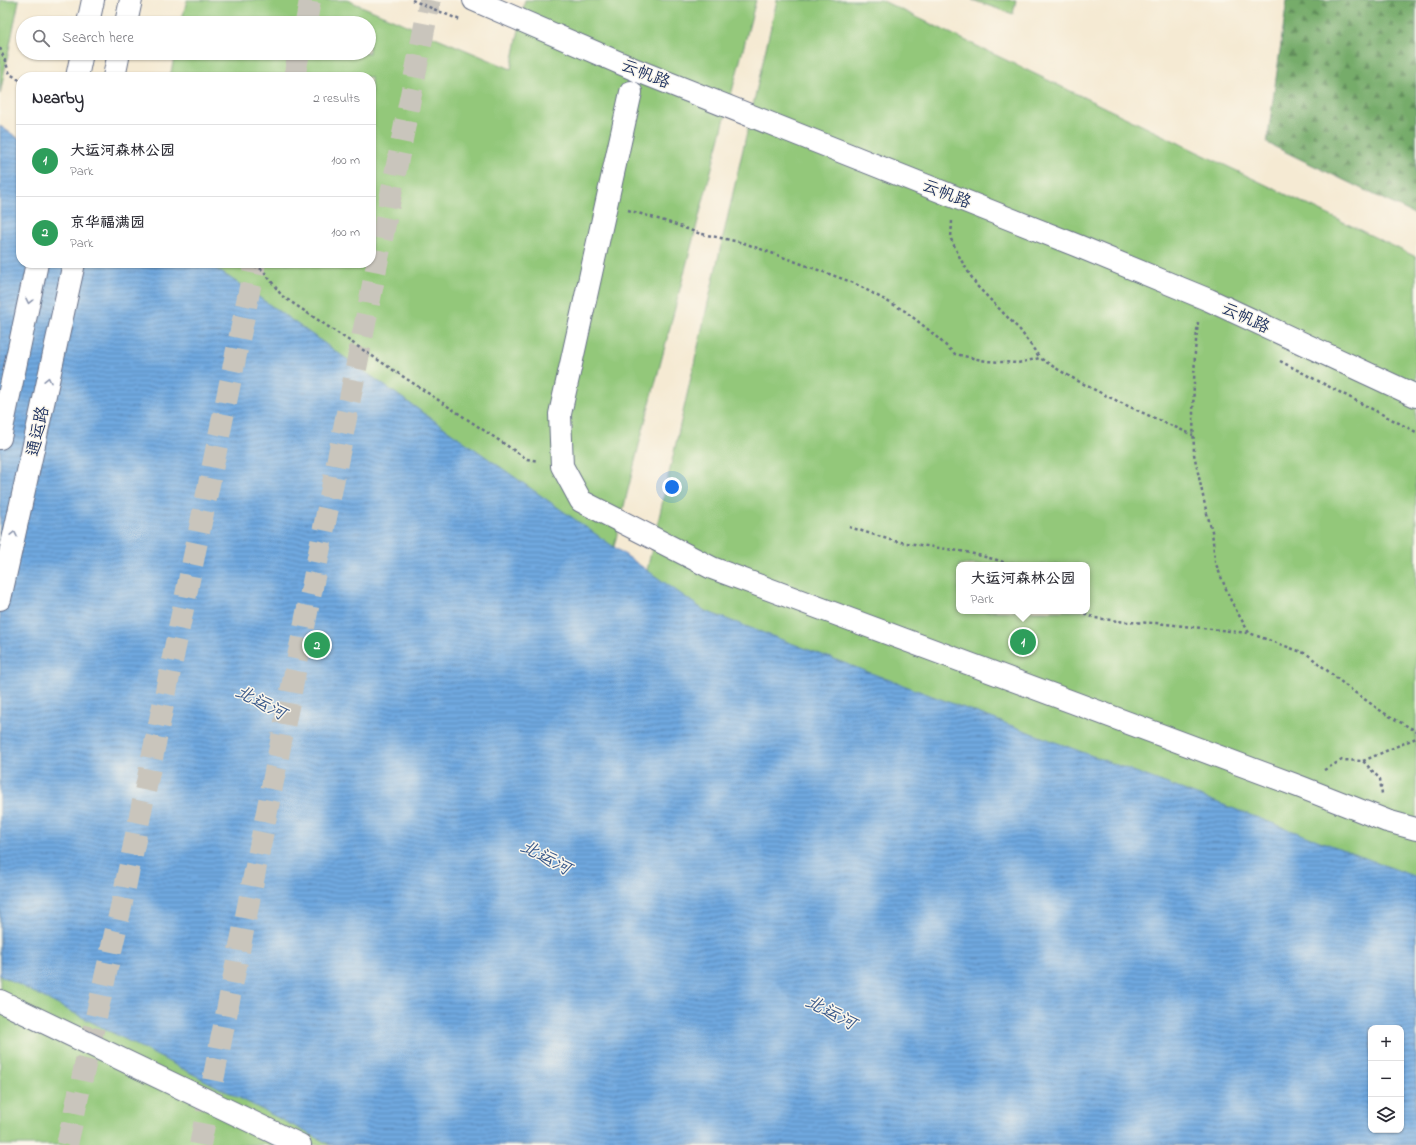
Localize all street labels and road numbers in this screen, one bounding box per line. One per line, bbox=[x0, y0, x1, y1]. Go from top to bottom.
street label: 云帆路 bbox=[617, 53, 674, 96]
street label: 云帆路 bbox=[918, 173, 975, 216]
street label: 云帆路 bbox=[1217, 296, 1274, 340]
street label: 通运路 bbox=[21, 404, 56, 459]

